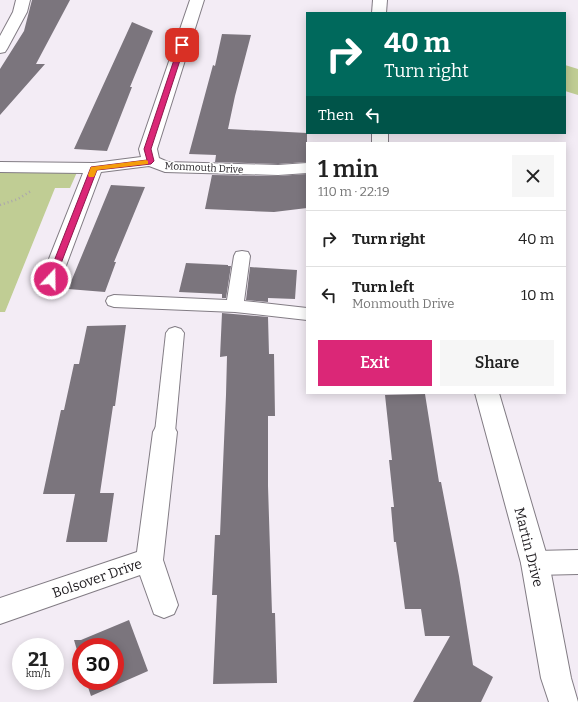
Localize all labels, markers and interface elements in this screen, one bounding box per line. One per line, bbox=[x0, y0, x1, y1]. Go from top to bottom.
text: 40 m bbox=[384, 26, 451, 59]
pin bbox=[165, 28, 199, 62]
icon: right bbox=[318, 28, 370, 80]
icon: arrive bbox=[171, 34, 193, 56]
text: Turn right bbox=[384, 60, 469, 82]
icon: left bbox=[362, 104, 384, 126]
text: Then bbox=[318, 106, 354, 124]
text: 1 min bbox=[318, 155, 378, 183]
button: close bbox=[512, 155, 554, 197]
street label: Monmouth Drive bbox=[164, 160, 244, 176]
text: 110 m · 22:19 bbox=[318, 184, 390, 199]
icon: right bbox=[318, 228, 340, 250]
text: Turn right bbox=[352, 230, 425, 248]
text: 40 m bbox=[518, 230, 554, 248]
position arrow bbox=[30, 258, 72, 300]
text: Turn left bbox=[352, 278, 414, 296]
icon: left bbox=[318, 284, 340, 306]
text: 10 m bbox=[521, 286, 554, 304]
text: Monmouth Drive bbox=[352, 296, 454, 311]
button: Exit bbox=[318, 340, 432, 386]
button: Share bbox=[440, 340, 554, 386]
street label: Martin Drive bbox=[510, 506, 547, 589]
street label: Bolsover Drive bbox=[50, 555, 144, 602]
speed limit sign: 30 bbox=[72, 638, 124, 690]
text: 21 bbox=[28, 647, 48, 671]
text: km/h bbox=[26, 668, 50, 680]

